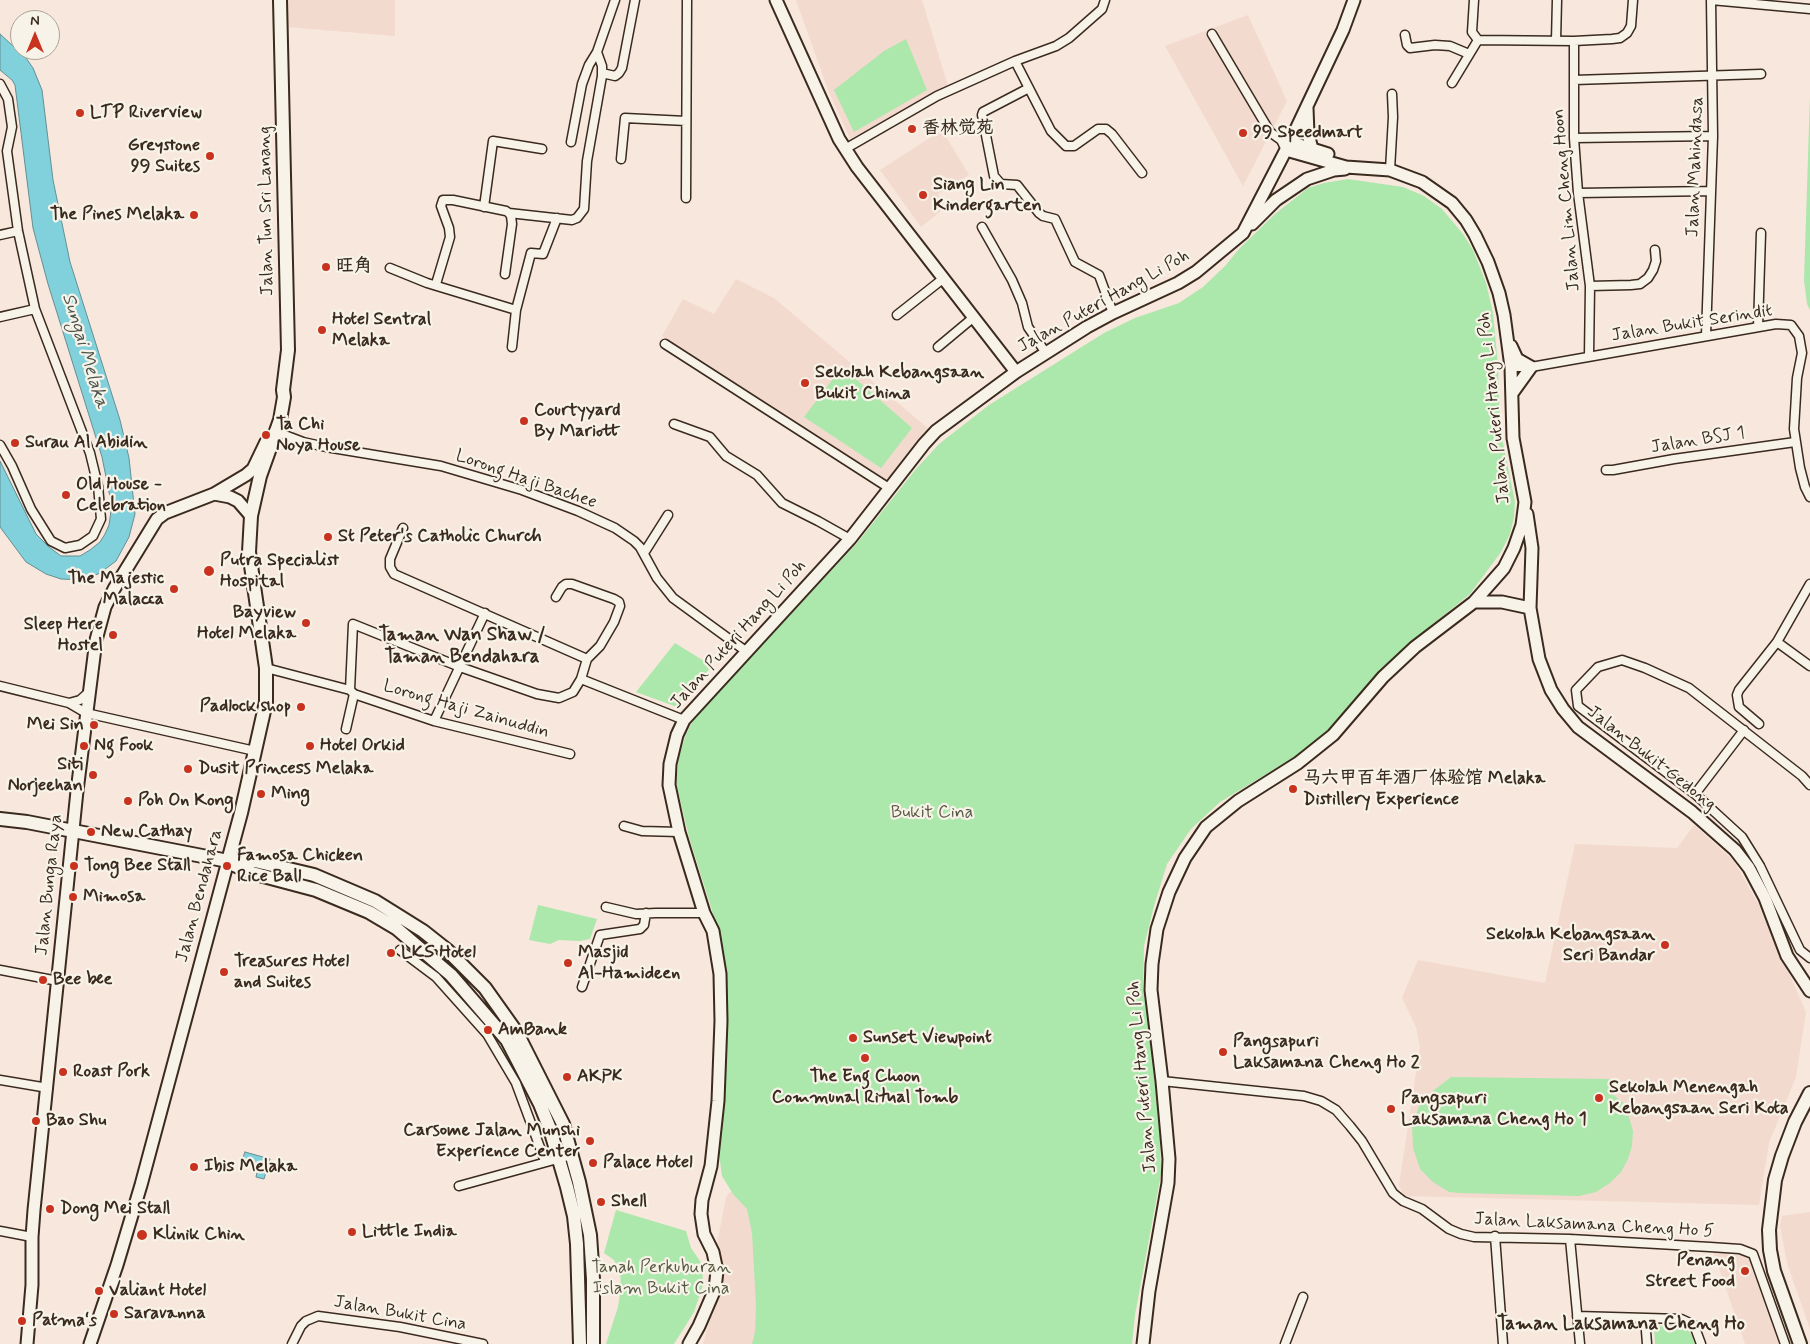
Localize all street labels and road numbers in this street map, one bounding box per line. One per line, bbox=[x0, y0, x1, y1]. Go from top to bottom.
street label: Jalan Mahindasa bbox=[1683, 96, 1709, 238]
street label: Jalan Lim Cheng Hoon bbox=[1548, 108, 1586, 292]
street label: Jalan Tun Sri Lanang bbox=[255, 126, 279, 296]
street label: Jalan Puteri Hang Li Poh bbox=[1014, 246, 1194, 358]
street label: Jalan Bukit Serindit bbox=[1610, 301, 1774, 347]
street label: Jalan Puteri Hang Li Poh bbox=[1474, 311, 1516, 505]
street label: Jalan BSJ 1 bbox=[1649, 423, 1747, 459]
street label: Lorong Haji Bachee bbox=[453, 446, 599, 514]
street label: Jalan Puteri Hang Li Poh bbox=[666, 556, 812, 714]
street label: Lorong Haji Zainuddin bbox=[381, 676, 551, 744]
street label: Jalan Bukit Gedong bbox=[1582, 702, 1720, 816]
street label: Jalan Bunga Raya bbox=[32, 813, 68, 957]
street label: Jalan Bendahara bbox=[172, 827, 228, 965]
street label: Jalan Puteri Hang Li Poh bbox=[1124, 980, 1162, 1174]
street label: Jalan Laksamana Cheng Ho 5 bbox=[1473, 1209, 1715, 1243]
street label: Jalan Bukit Cina bbox=[332, 1292, 468, 1336]

